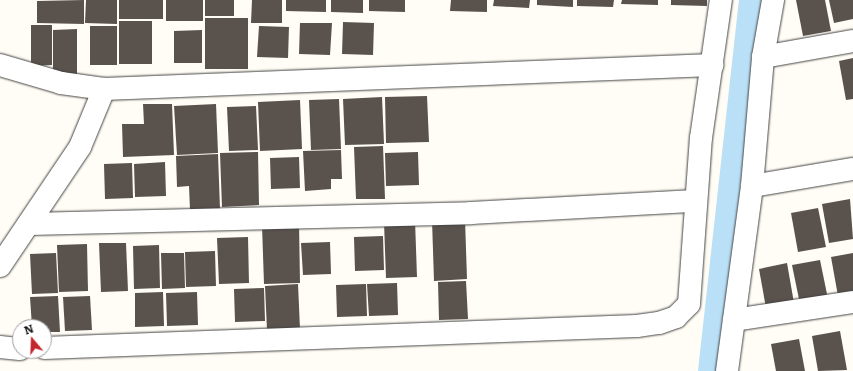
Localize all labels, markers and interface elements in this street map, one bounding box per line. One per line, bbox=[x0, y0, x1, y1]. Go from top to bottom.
north arrow bbox=[12, 319, 52, 359]
text: N bbox=[21, 320, 35, 338]

